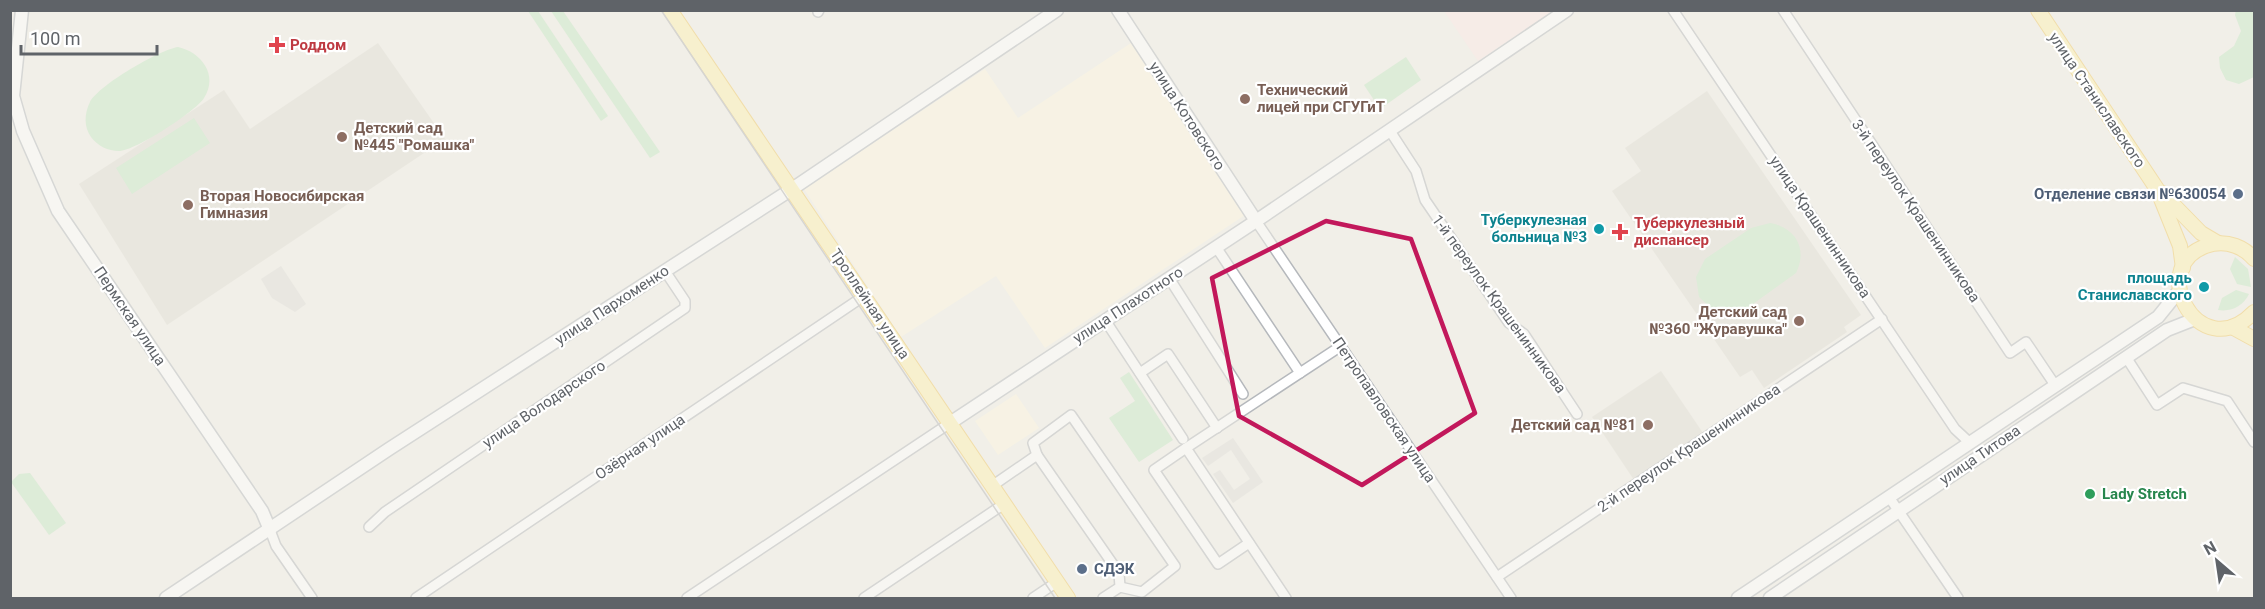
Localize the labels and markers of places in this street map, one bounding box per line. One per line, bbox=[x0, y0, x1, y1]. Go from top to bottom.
marker: Роддом bbox=[268, 36, 286, 54]
place label: Роддом bbox=[290, 36, 346, 54]
place label: Технический лицей при СГУГиТ bbox=[1257, 81, 1385, 116]
marker: Технический лицей при СГУГиТ bbox=[1238, 92, 1252, 106]
place label: Детский сад №445 "Ромашка" bbox=[354, 119, 475, 154]
marker: Детский сад №445 "Ромашка" bbox=[335, 130, 349, 144]
place label: Отделение связи №630054 bbox=[2034, 185, 2226, 203]
place label: Вторая Новосибирская Гимназия bbox=[200, 187, 364, 222]
marker: Отделение связи №630054 bbox=[2231, 187, 2245, 201]
marker: Вторая Новосибирская Гимназия bbox=[181, 198, 195, 212]
place label: Туберкулезная больница №3 bbox=[1481, 211, 1587, 246]
place label: Туберкулезный диспансер bbox=[1634, 214, 1745, 249]
marker: Туберкулезная больница №3 bbox=[1592, 222, 1606, 236]
marker: Туберкулезный диспансер bbox=[1611, 223, 1629, 241]
place label: площадь Станиславского bbox=[2078, 269, 2192, 304]
marker: площадь Станиславского bbox=[2197, 280, 2211, 294]
place label: Детский сад №360 "Журавушка" bbox=[1649, 303, 1788, 338]
marker: Детский сад №360 "Журавушка" bbox=[1792, 314, 1806, 328]
place label: Детский сад №81 bbox=[1511, 416, 1636, 434]
marker: Детский сад №81 bbox=[1641, 418, 1655, 432]
place label: Lady Stretch bbox=[2102, 485, 2187, 503]
marker: Lady Stretch bbox=[2083, 487, 2097, 501]
place label: СДЭК bbox=[1094, 560, 1135, 578]
marker: СДЭК bbox=[1075, 562, 1089, 576]

